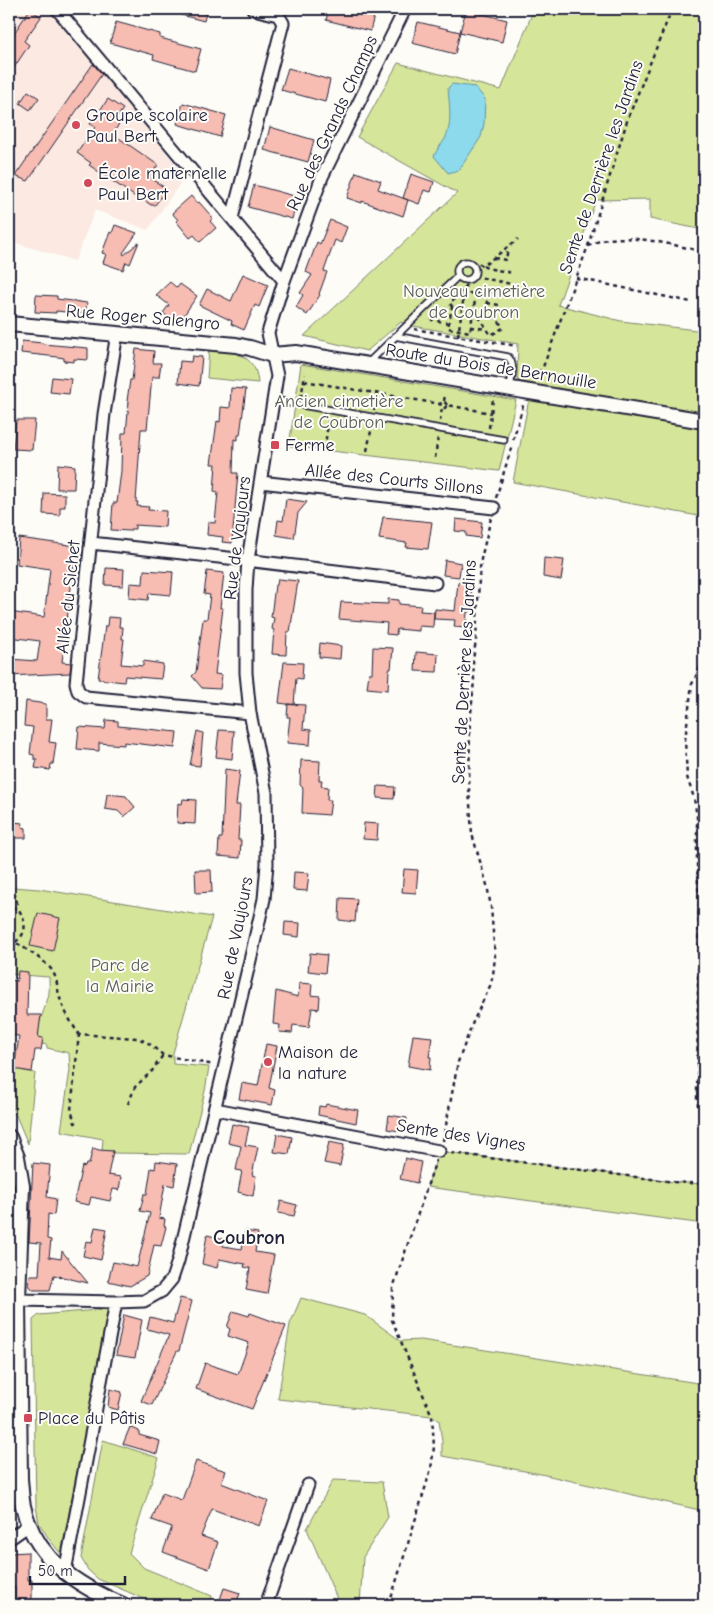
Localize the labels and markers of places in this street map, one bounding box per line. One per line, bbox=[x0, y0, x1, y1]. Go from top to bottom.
place label: Groupe scolaire Paul Bert bbox=[86, 105, 208, 147]
marker: Groupe scolaire Paul Bert bbox=[70, 119, 82, 131]
place label: École maternelle Paul Bert bbox=[98, 162, 227, 205]
marker: École maternelle Paul Bert bbox=[82, 177, 94, 189]
place label: Ferme bbox=[285, 435, 334, 456]
marker: Ferme bbox=[269, 439, 281, 451]
place label: Maison de la nature bbox=[278, 1042, 358, 1084]
marker: Maison de la nature bbox=[262, 1056, 274, 1068]
place label: Place du Pâtis bbox=[38, 1408, 145, 1429]
marker: Place du Pâtis bbox=[22, 1412, 34, 1424]

